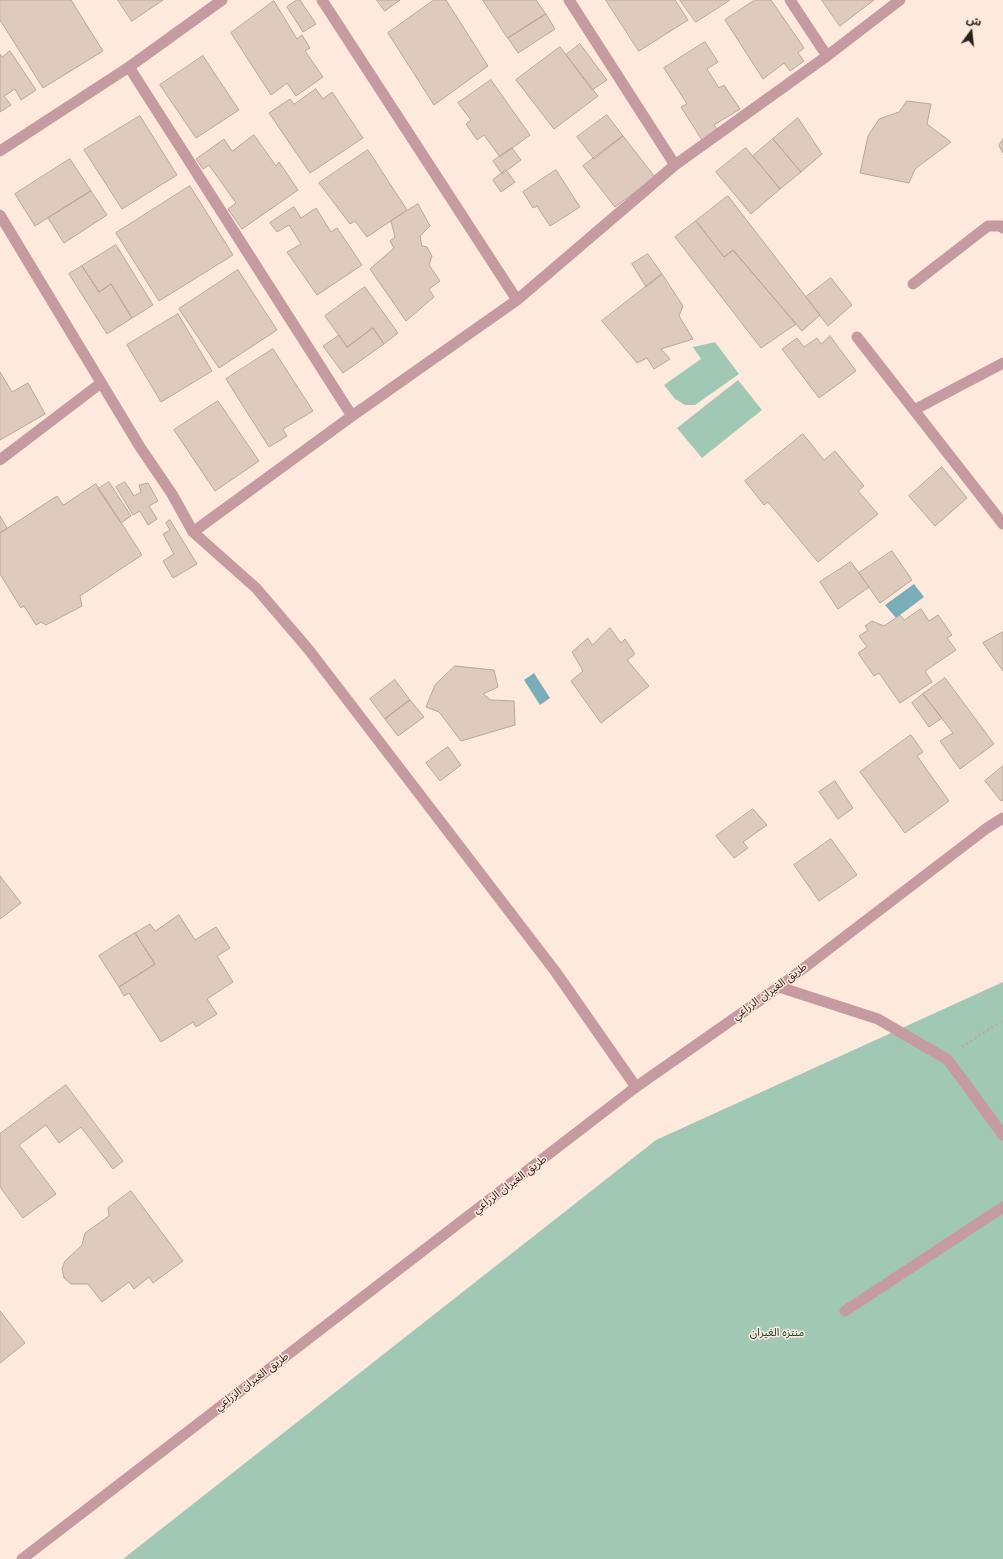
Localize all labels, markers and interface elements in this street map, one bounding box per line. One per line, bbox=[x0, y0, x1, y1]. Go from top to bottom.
text: ش bbox=[965, 11, 983, 30]
north arrow bbox=[951, 12, 991, 52]
street label: طريق الغيران الزراعي bbox=[730, 961, 810, 1023]
street label: طريق الغيران الزراعي bbox=[471, 1153, 549, 1217]
park label: منتزه الغيران bbox=[750, 1326, 804, 1340]
street label: طريق الغيران الزراعي bbox=[213, 1350, 291, 1414]

